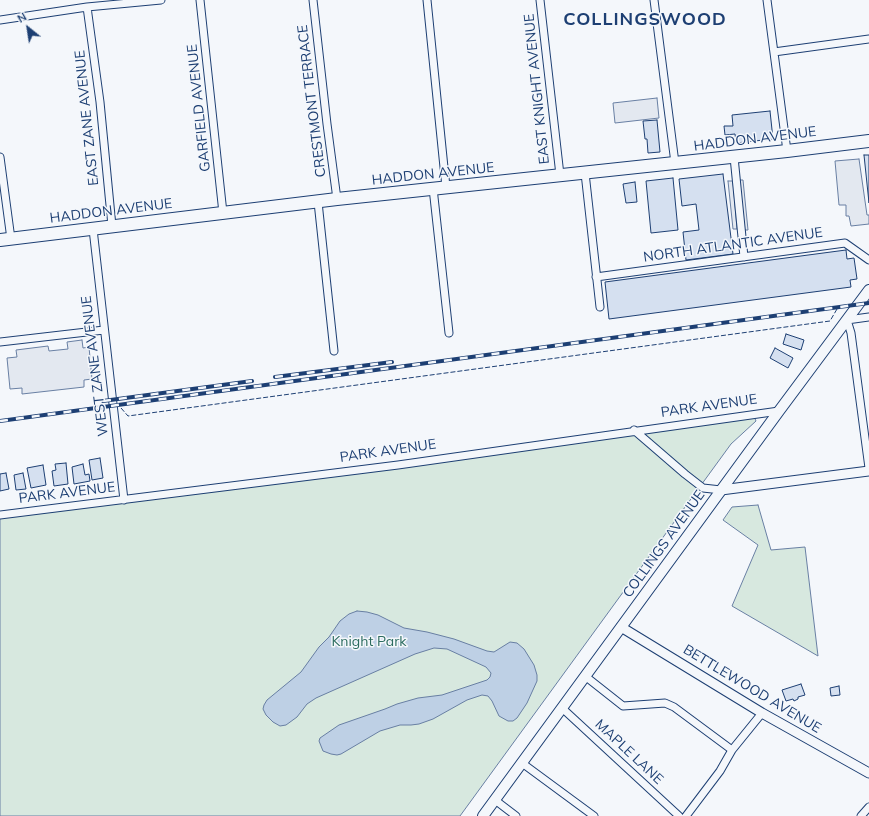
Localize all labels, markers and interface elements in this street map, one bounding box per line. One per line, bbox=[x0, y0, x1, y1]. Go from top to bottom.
north arrow bbox=[8, 8, 48, 48]
text: N bbox=[15, 9, 29, 26]
district label: COLLINGSWOOD bbox=[563, 9, 727, 31]
street label: EAST KNIGHT AVENUE bbox=[521, 13, 553, 165]
street label: CRESTMONT TERRACE bbox=[294, 24, 330, 178]
street label: GARFIELD AVENUE bbox=[184, 43, 214, 173]
street label: EAST ZANE AVENUE bbox=[72, 49, 102, 187]
street label: HADDON AVENUE bbox=[693, 123, 817, 155]
street label: HADDON AVENUE bbox=[371, 159, 495, 189]
street label: HADDON AVENUE bbox=[49, 195, 173, 227]
street label: NORTH ATLANTIC AVENUE bbox=[642, 224, 824, 266]
street label: WEST ZANE AVENUE bbox=[78, 295, 112, 437]
street label: PARK AVENUE bbox=[660, 391, 758, 421]
street label: PARK AVENUE bbox=[339, 436, 437, 466]
street label: PARK AVENUE bbox=[18, 479, 116, 507]
street label: COLLINGS AVENUE bbox=[619, 487, 709, 601]
park label: Knight Park bbox=[331, 634, 407, 650]
street label: BETTLEWOOD AVENUE bbox=[680, 641, 824, 737]
street label: MAPLE LANE bbox=[591, 716, 667, 788]

